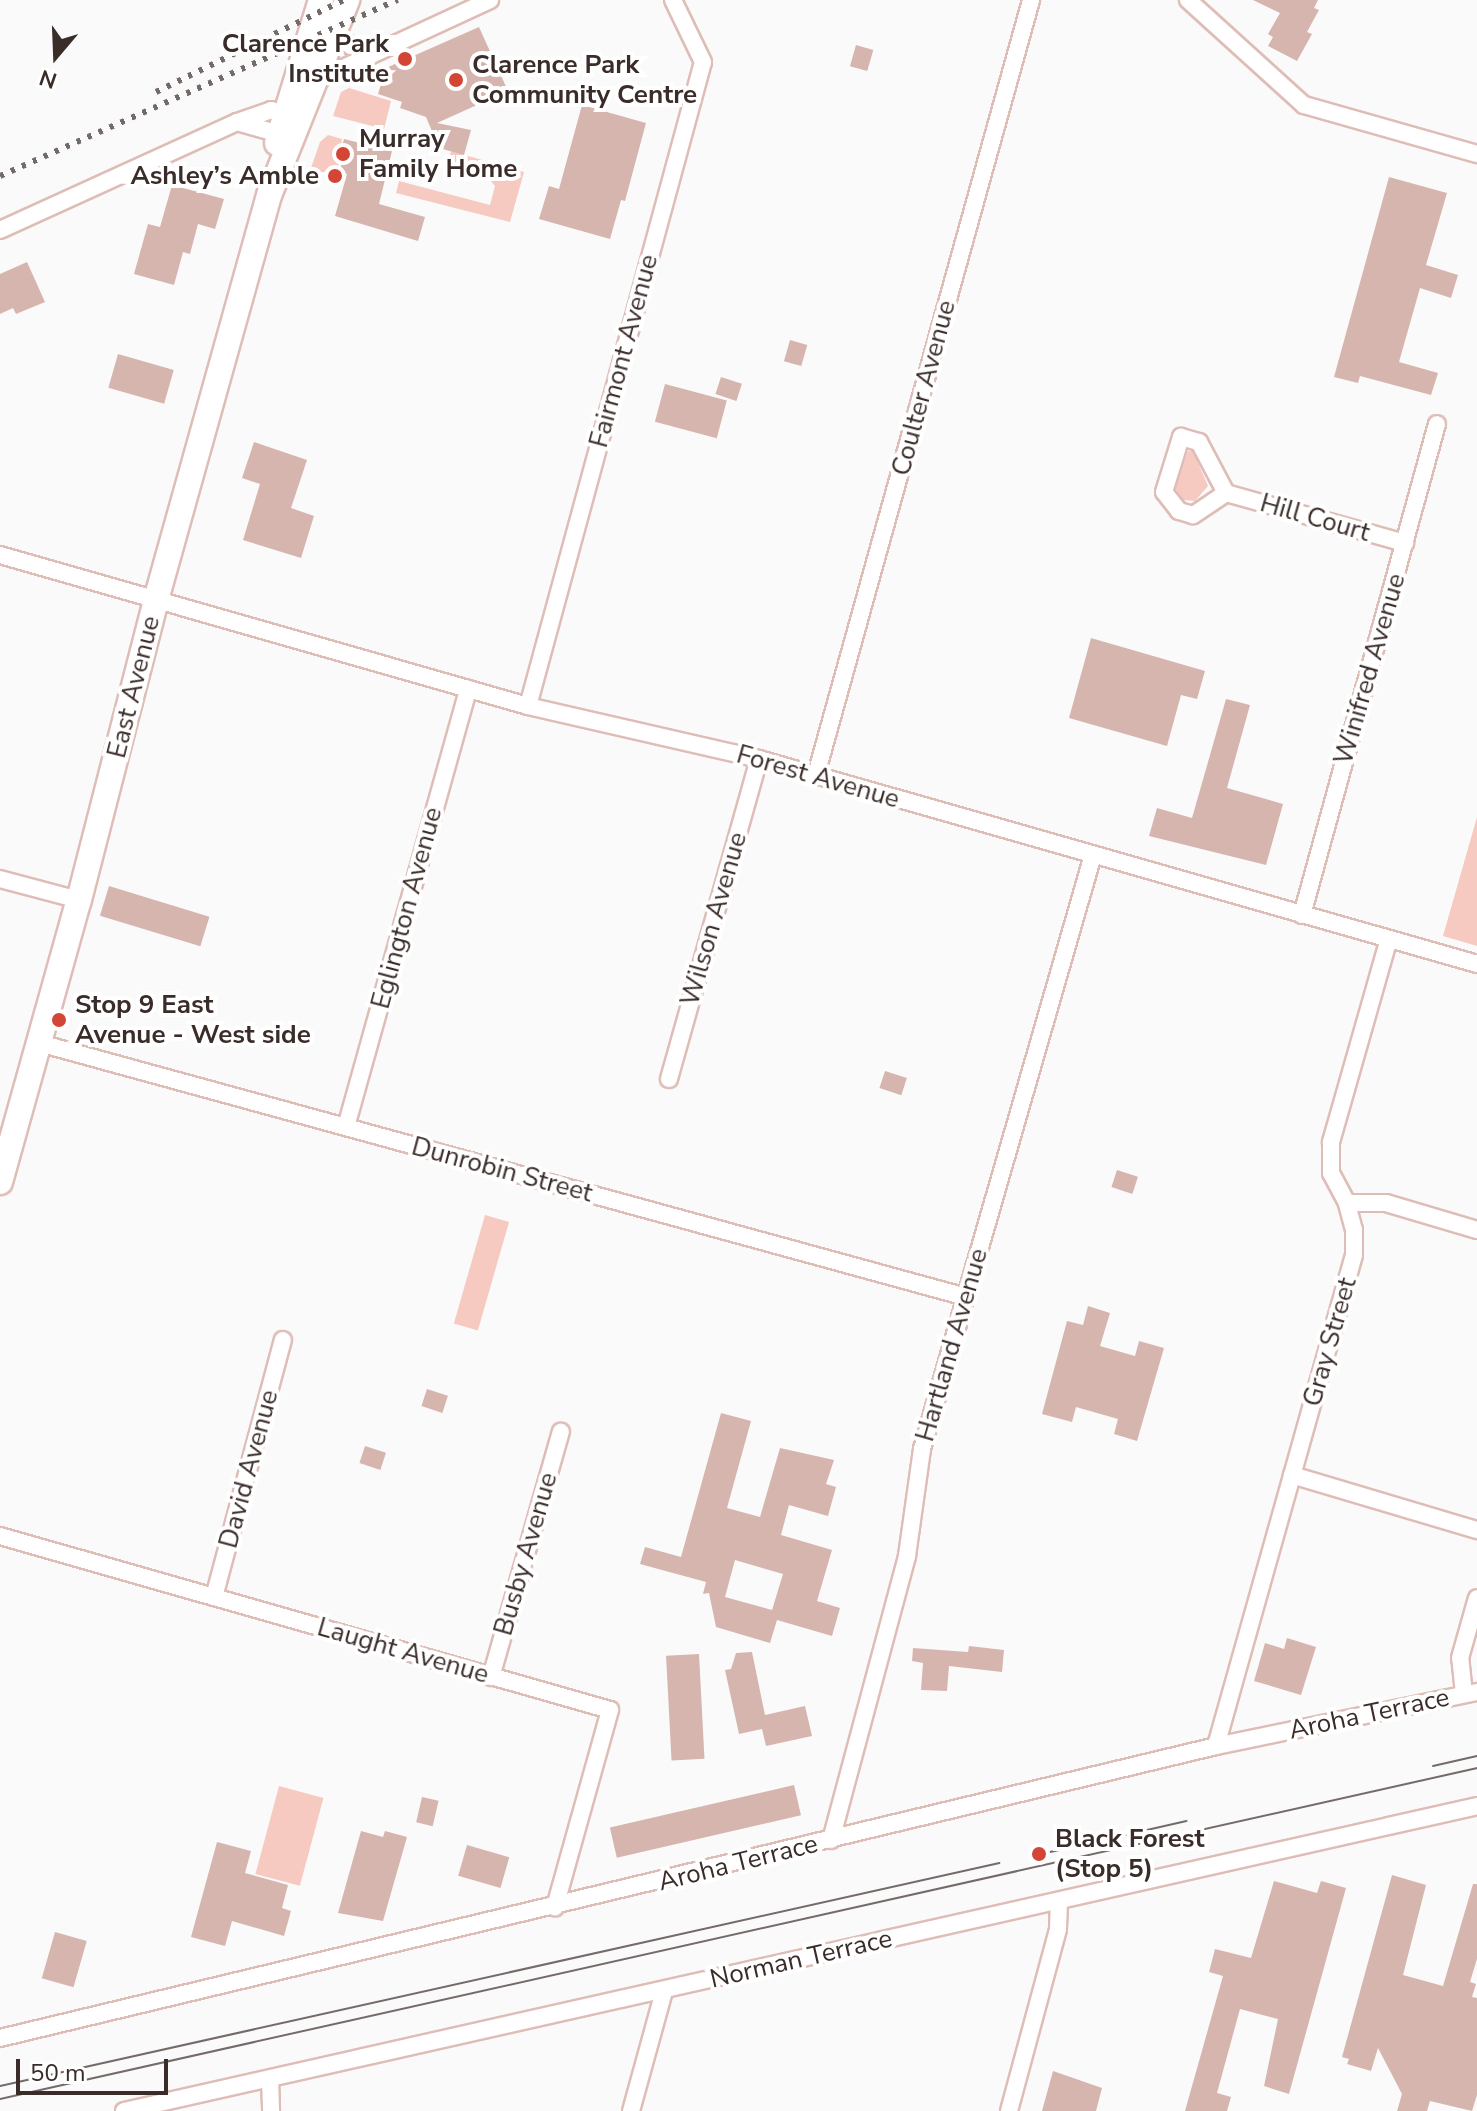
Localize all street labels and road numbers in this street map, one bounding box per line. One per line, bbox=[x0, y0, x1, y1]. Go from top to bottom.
street label: Fairmont Avenue bbox=[583, 251, 665, 451]
street label: Coulter Avenue bbox=[886, 297, 962, 479]
street label: Hill Court bbox=[1257, 487, 1373, 549]
street label: Winifred Avenue bbox=[1328, 570, 1412, 768]
street label: East Avenue bbox=[101, 613, 167, 761]
street label: Forest Avenue bbox=[733, 739, 903, 815]
street label: Eglington Avenue bbox=[365, 804, 449, 1012]
street label: Wilson Avenue bbox=[674, 829, 754, 1009]
street label: Dunrobin Street bbox=[408, 1131, 596, 1209]
street label: Hartland Avenue bbox=[910, 1245, 994, 1445]
street label: Gray Street bbox=[1297, 1274, 1363, 1410]
street label: David Avenue bbox=[213, 1386, 285, 1552]
street label: Busby Avenue bbox=[488, 1469, 564, 1639]
street label: Laught Avenue bbox=[314, 1612, 492, 1690]
street label: Aroha Terrace bbox=[1286, 1682, 1452, 1746]
street label: Aroha Terrace bbox=[655, 1828, 821, 1898]
street label: Norman Terrace bbox=[707, 1923, 895, 1995]

